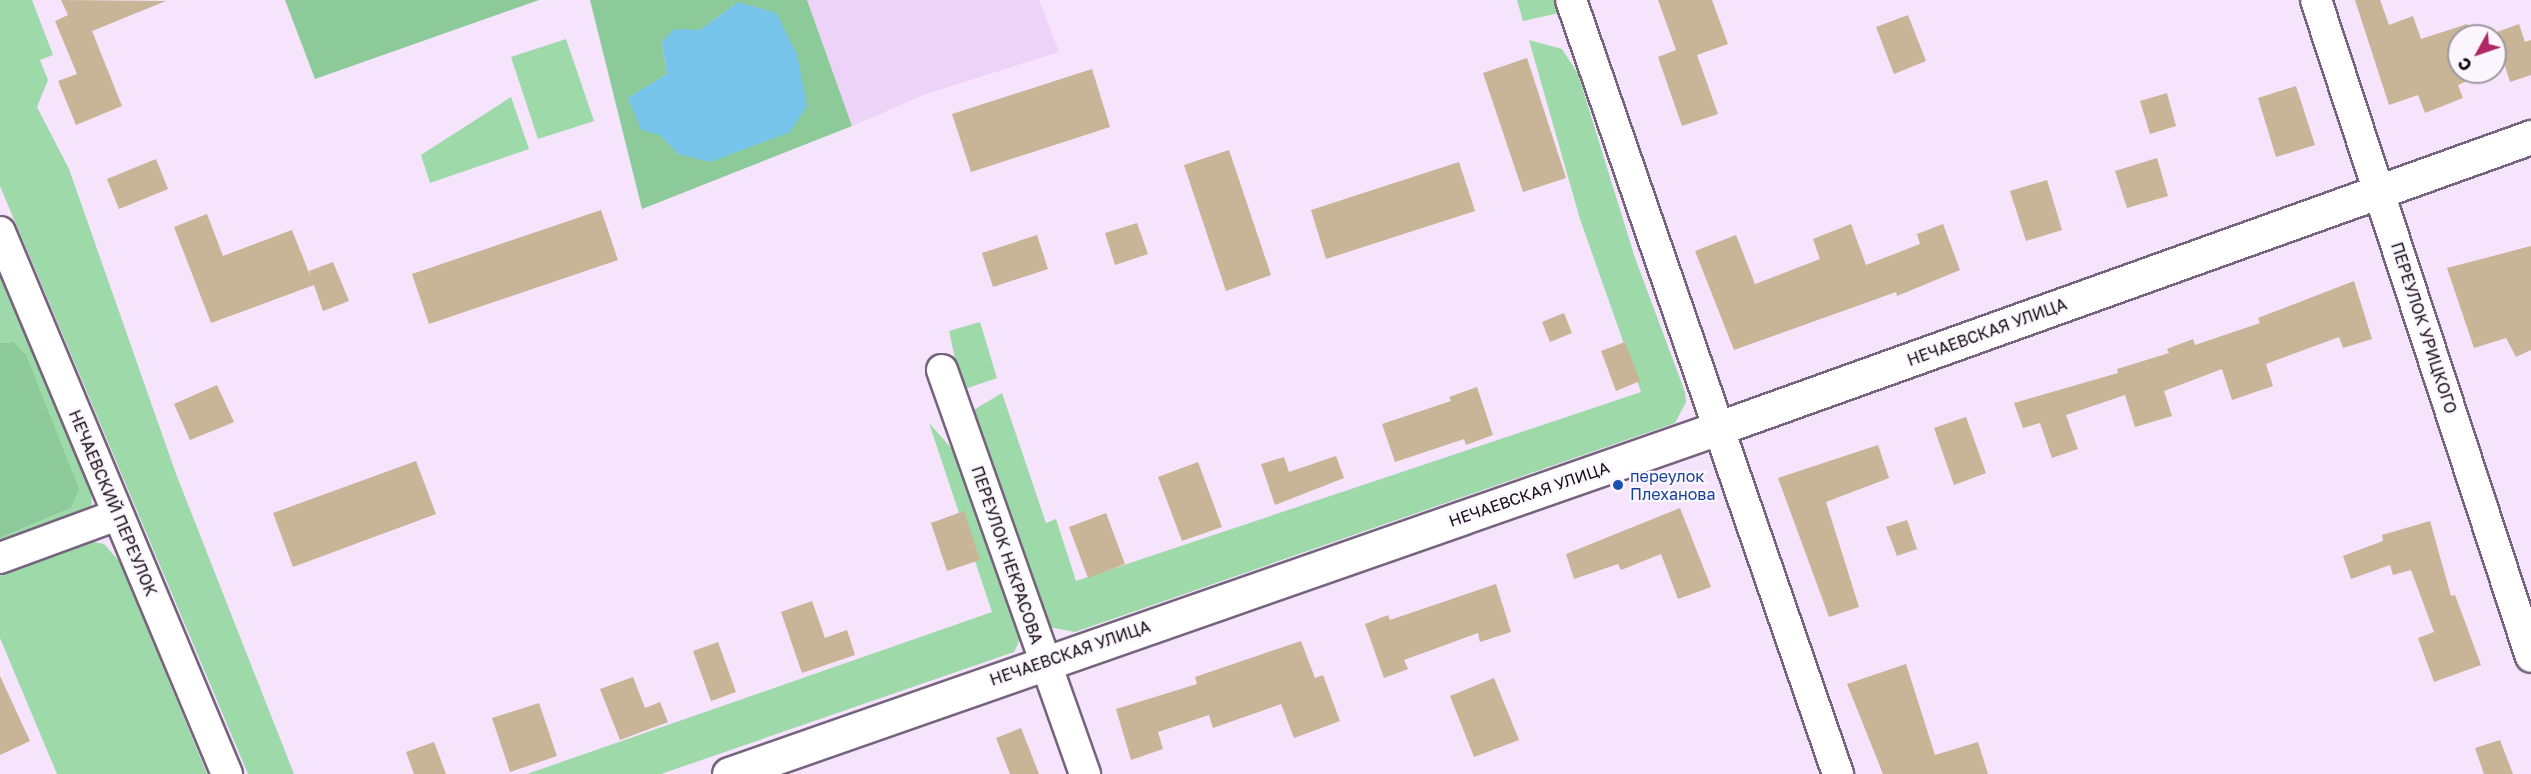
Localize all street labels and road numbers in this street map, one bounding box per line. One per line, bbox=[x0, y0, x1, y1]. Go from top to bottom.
street label: ПЕРЕУЛОК УРИЦКОГО bbox=[2387, 240, 2461, 416]
street label: НЕЧАЕВСКАЯ УЛИЦА bbox=[1905, 294, 2069, 370]
street label: НЕЧАЕВСКИЙ ПЕРЕУЛОК bbox=[65, 407, 161, 599]
street label: НЕЧАЕВСКАЯ УЛИЦА bbox=[1446, 457, 1612, 531]
street label: ПЕРЕУЛОК НЕКРАСОВА bbox=[967, 463, 1047, 647]
street label: НЕЧАЕВСКАЯ УЛИЦА bbox=[987, 616, 1153, 690]

